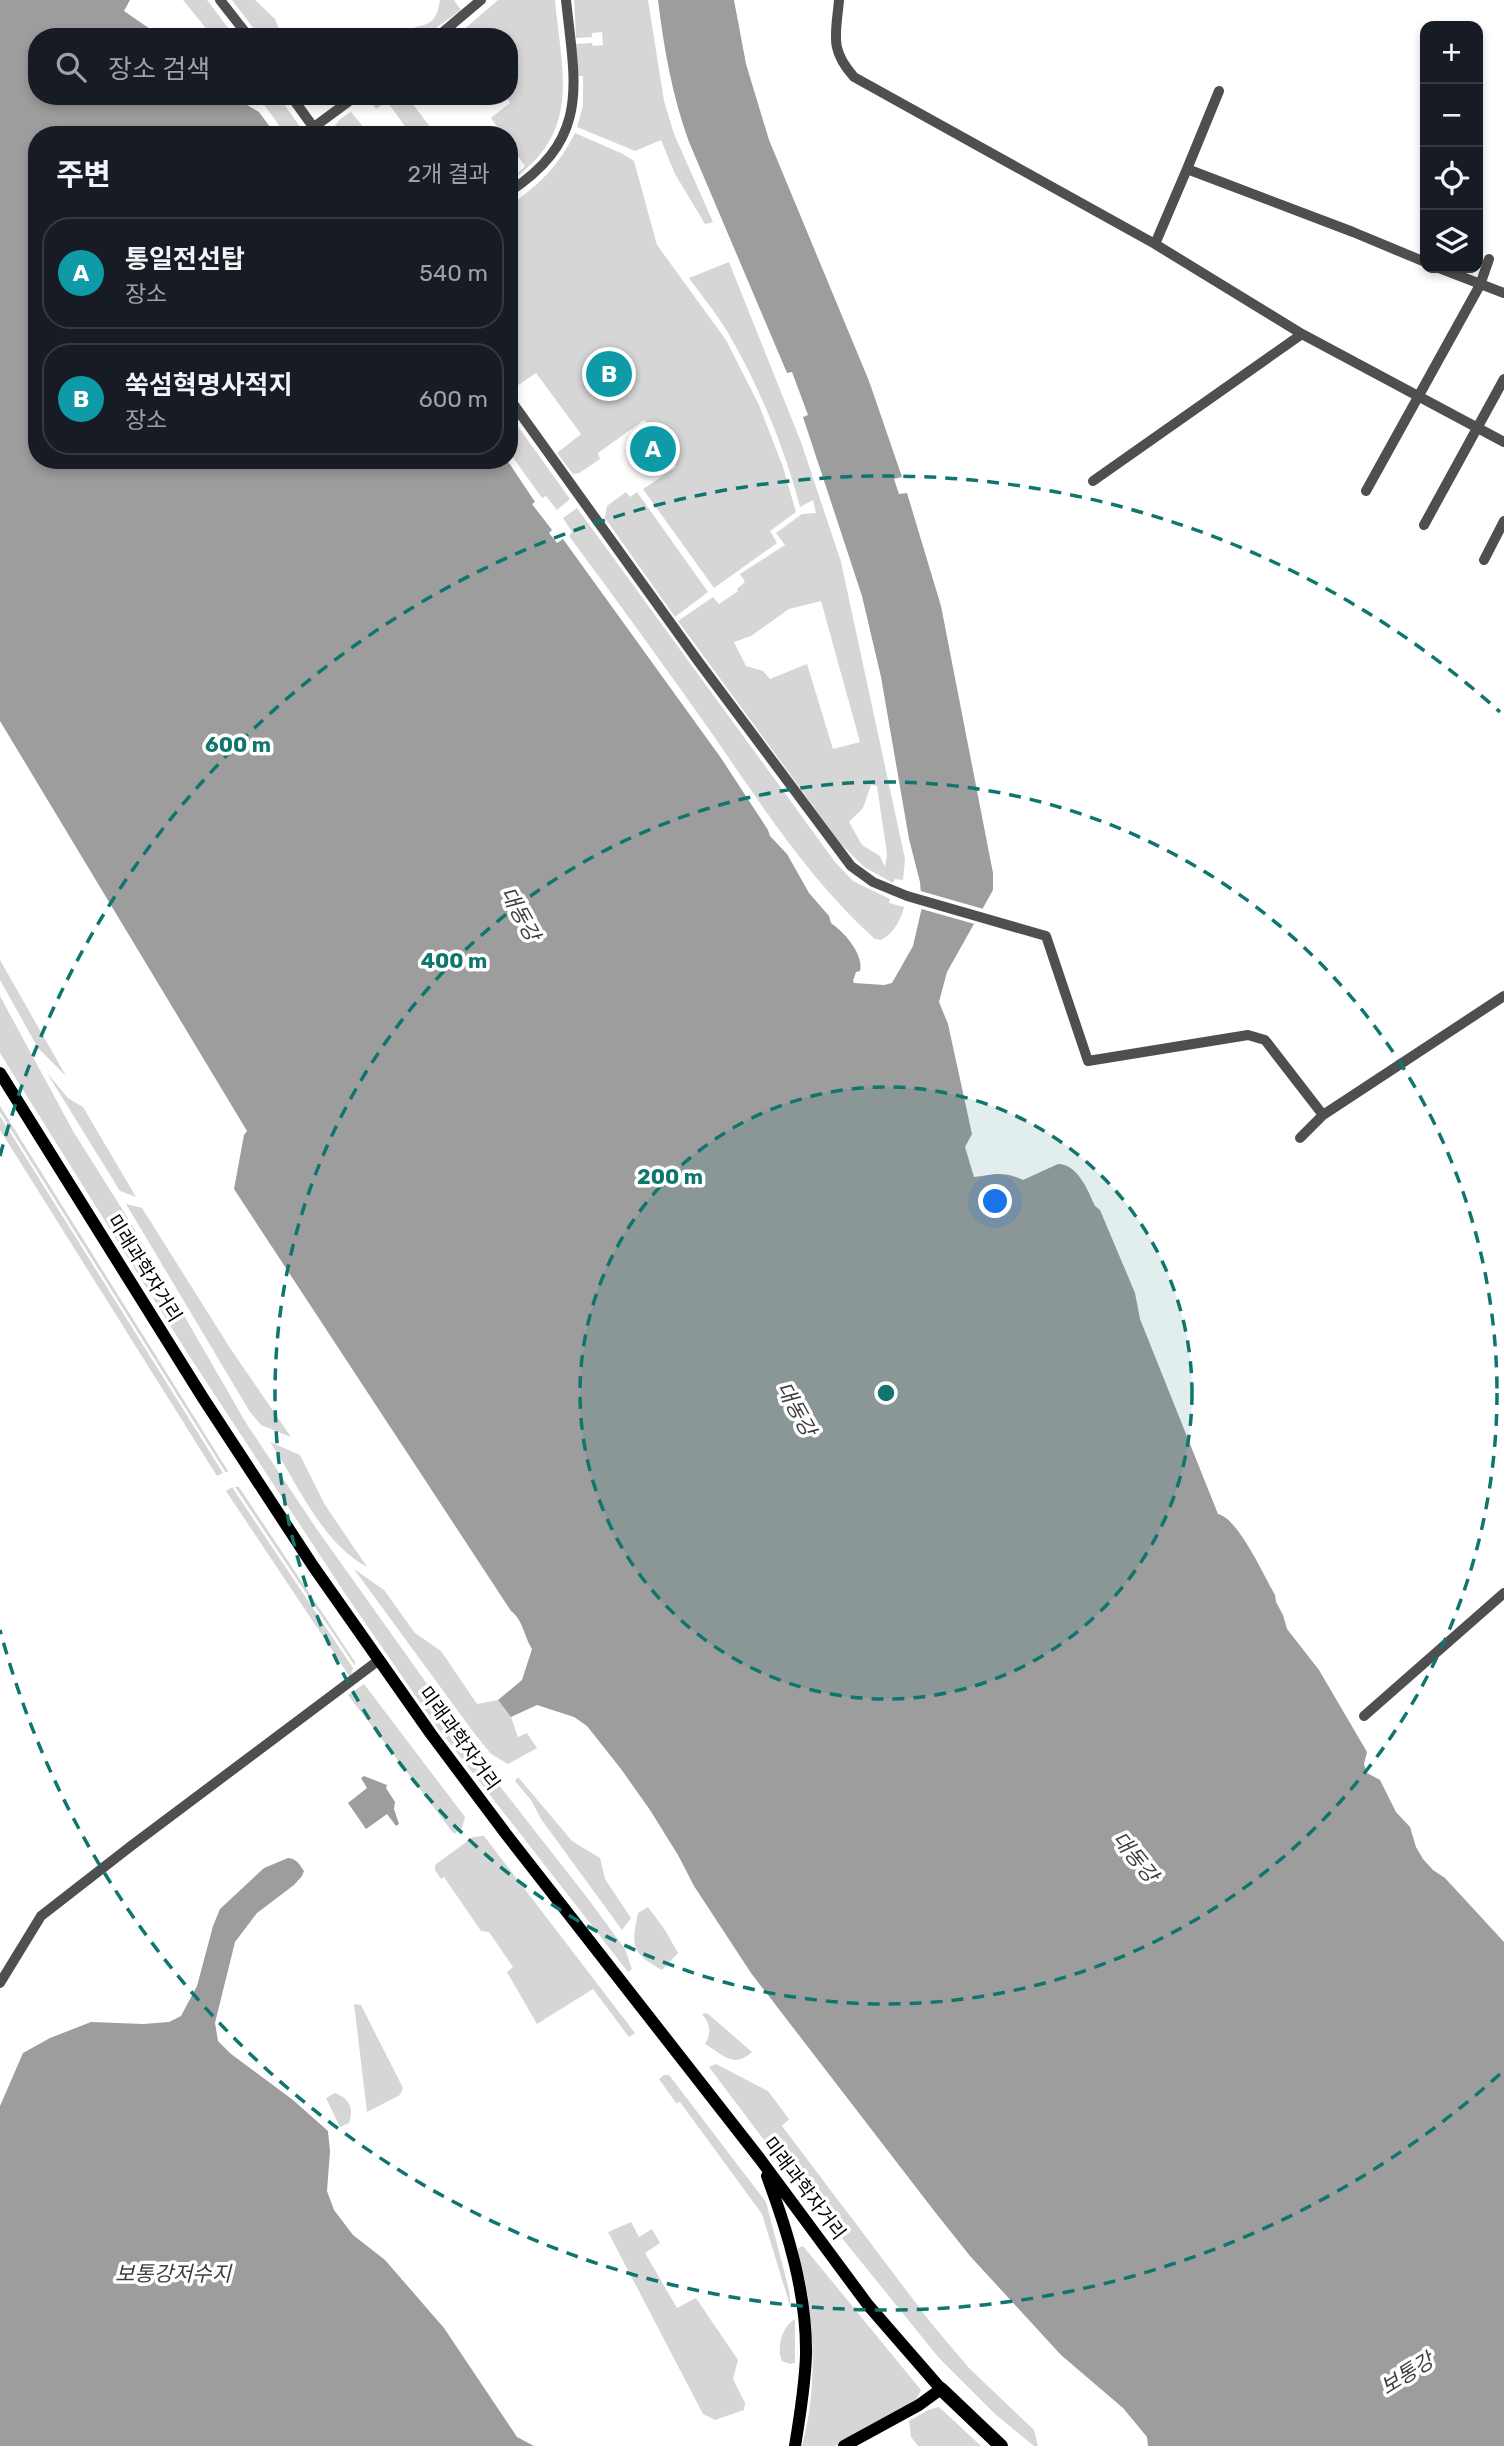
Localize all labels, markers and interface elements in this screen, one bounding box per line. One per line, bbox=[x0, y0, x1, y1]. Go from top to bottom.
map controls bbox=[1420, 21, 1483, 273]
button: + bbox=[1420, 21, 1483, 84]
search box bbox=[28, 28, 518, 105]
icon: search bbox=[52, 48, 90, 86]
text: 장소 검색 bbox=[108, 54, 210, 85]
button: − bbox=[1420, 84, 1483, 147]
button: locate bbox=[1420, 147, 1483, 210]
text: 주변 bbox=[56, 157, 111, 193]
text: 2개 결과 bbox=[407, 160, 490, 188]
button: layers bbox=[1420, 210, 1483, 273]
text: 통일전선탑 bbox=[125, 244, 245, 275]
text: A bbox=[73, 259, 89, 287]
text: 540 m bbox=[419, 259, 488, 287]
text: 장소 bbox=[125, 280, 167, 308]
pin: B bbox=[586, 348, 632, 400]
text: 쑥섬혁명사적지 bbox=[125, 370, 292, 401]
text: B bbox=[73, 385, 89, 413]
text: 600 m bbox=[419, 385, 488, 413]
text: 장소 bbox=[125, 406, 167, 434]
pin: A bbox=[630, 423, 676, 475]
text: 600 m bbox=[205, 732, 271, 757]
water label: 대동강 bbox=[495, 882, 547, 948]
text: 400 m bbox=[421, 948, 487, 973]
text: 200 m bbox=[637, 1164, 703, 1189]
your location bbox=[978, 1184, 1012, 1218]
street label: 미래과학자거리 bbox=[102, 1210, 187, 1326]
water label: 대동강 bbox=[771, 1377, 823, 1443]
centre of rings bbox=[874, 1381, 898, 1405]
street label: 미래과학자거리 bbox=[414, 1682, 505, 1795]
water label: 대동강 bbox=[1107, 1826, 1165, 1889]
street label: 미래과학자거리 bbox=[759, 2133, 851, 2244]
water label: 보통강저수지 bbox=[115, 2261, 233, 2286]
water label: 보통강 bbox=[1376, 2346, 1440, 2400]

